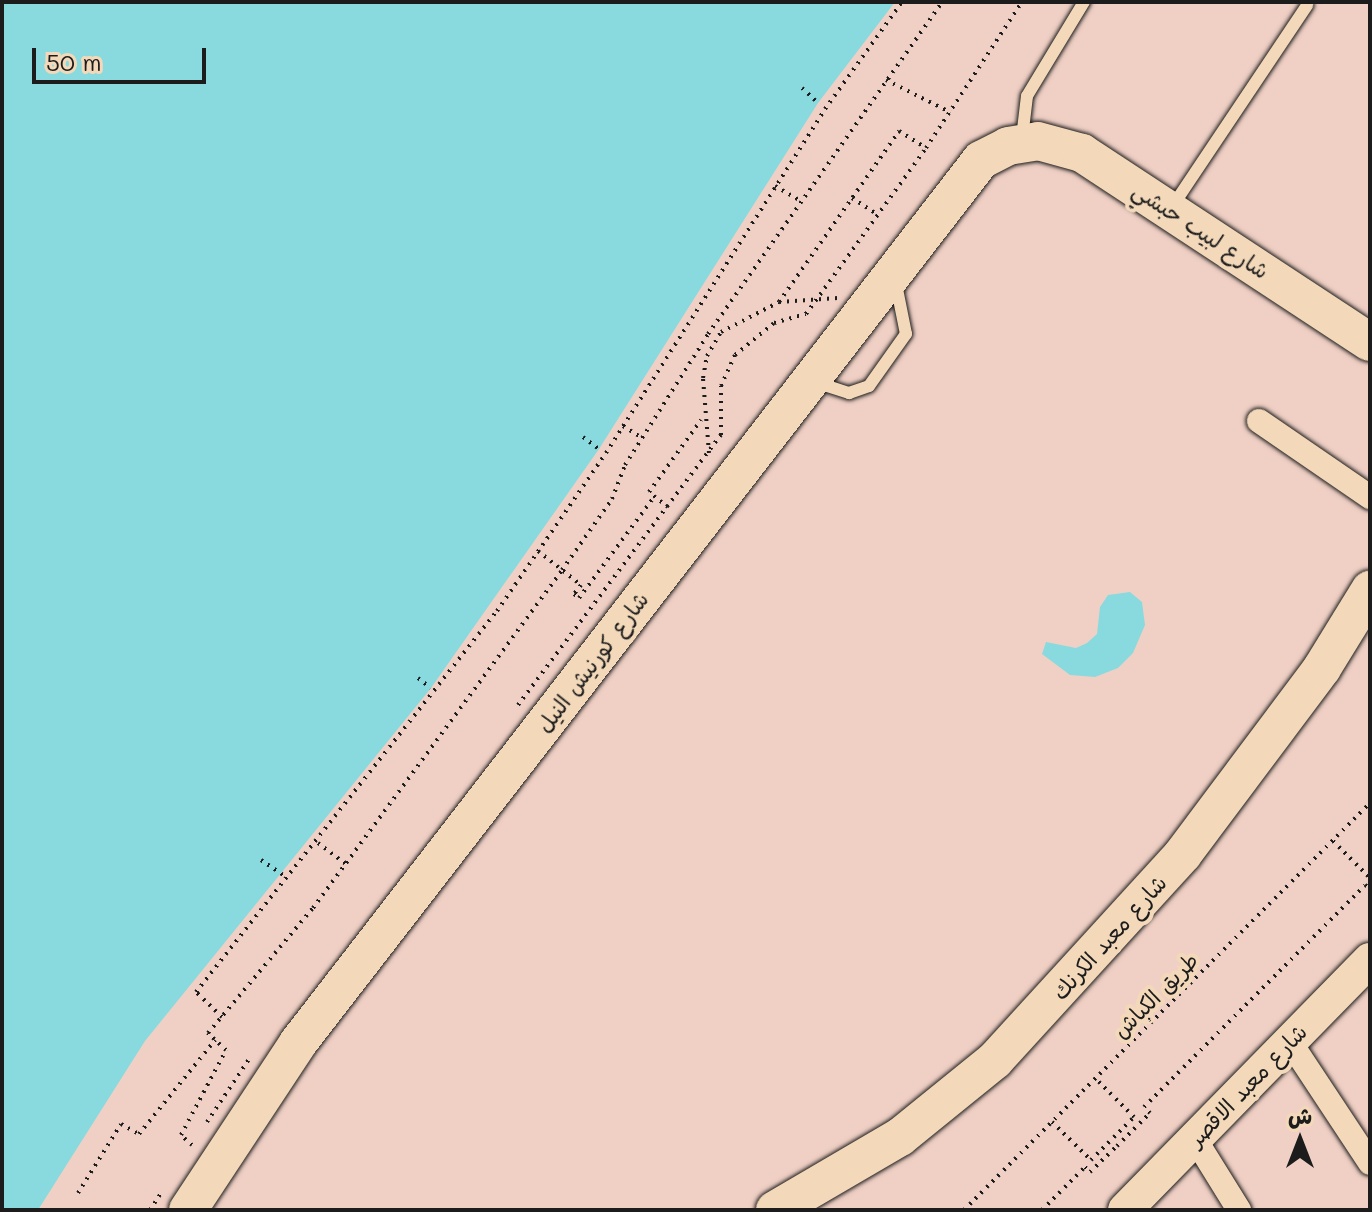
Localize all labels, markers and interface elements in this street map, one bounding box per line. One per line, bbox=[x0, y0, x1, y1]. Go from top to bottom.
scale bar bbox=[36, 32, 210, 82]
text: 50 m bbox=[46, 46, 102, 77]
street label: شارع لبيب حبشي bbox=[1128, 176, 1274, 284]
street label: شارع كورنيش النيل bbox=[531, 587, 653, 737]
street label: شارع معبد الكرنك bbox=[1046, 869, 1172, 1005]
street label: طريق الكباش bbox=[1107, 947, 1203, 1043]
street label: شارع معبد الاقصر bbox=[1182, 1018, 1312, 1152]
north arrow bbox=[1260, 1100, 1340, 1180]

